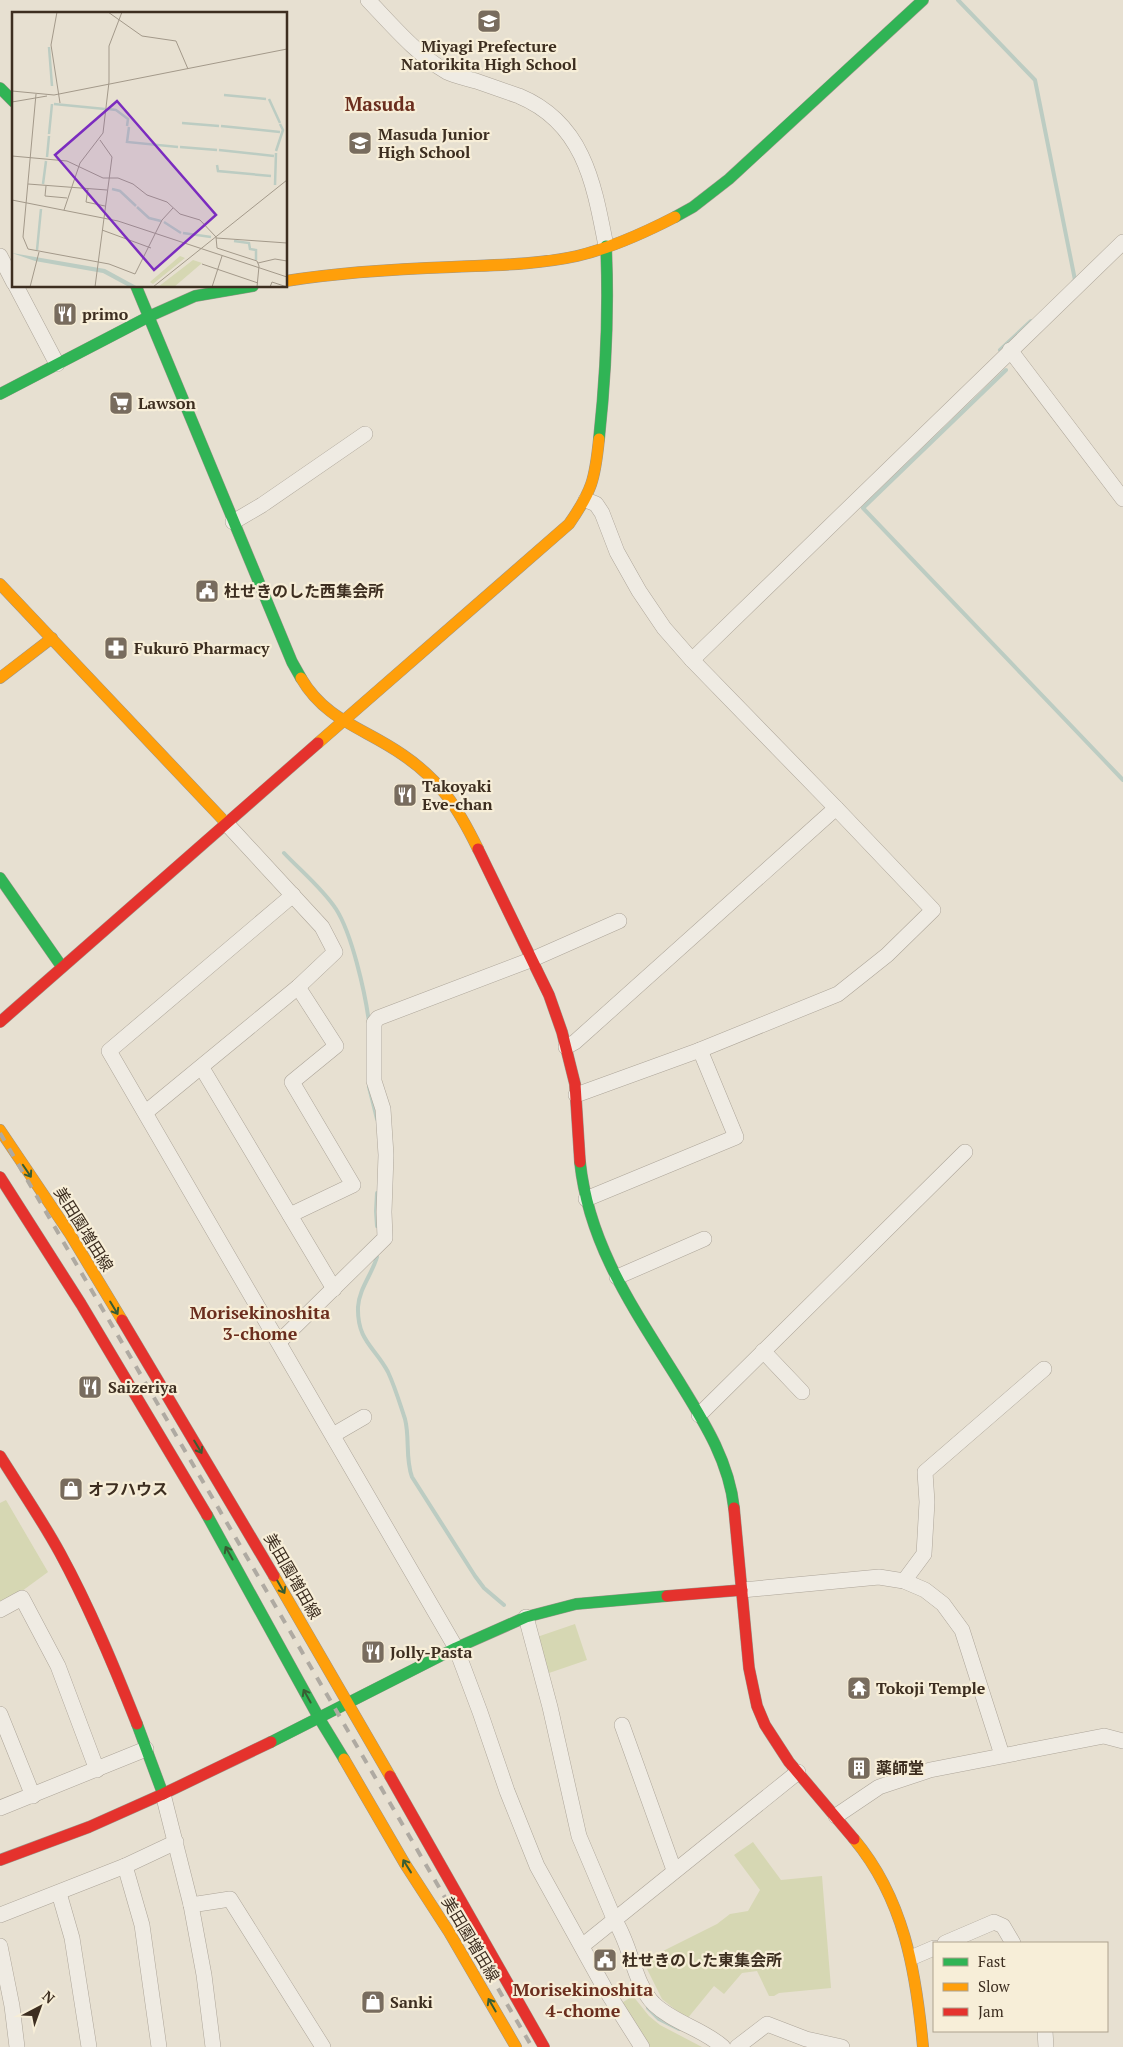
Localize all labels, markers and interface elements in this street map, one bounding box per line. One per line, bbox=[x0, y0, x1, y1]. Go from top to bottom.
school or university icon: Miyagi Prefecture Natorikita High School bbox=[476, 8, 502, 34]
inset map bbox=[12, 12, 288, 288]
place label: Miyagi Prefecture Natorikita High School bbox=[401, 35, 577, 75]
district label: Masuda bbox=[345, 91, 416, 116]
place label: Masuda Junior High School bbox=[378, 123, 490, 163]
school or university icon: Masuda Junior High School bbox=[347, 130, 373, 156]
restaurant icon: primo bbox=[52, 301, 78, 327]
place label: primo bbox=[82, 303, 129, 325]
supermarket icon: Lawson bbox=[108, 390, 134, 416]
place label: Lawson bbox=[138, 392, 197, 414]
public building icon: 杜せきのした西集会所 bbox=[194, 578, 220, 604]
place label: 杜せきのした西集会所 bbox=[224, 580, 384, 602]
pharmacy icon: Fukurō Pharmacy bbox=[103, 635, 129, 661]
place label: Fukurō Pharmacy bbox=[134, 637, 270, 659]
place label: Takoyaki Eve-chan bbox=[422, 775, 493, 815]
restaurant icon: Takoyaki Eve-chan bbox=[392, 782, 418, 808]
one-way arrow bbox=[22, 1164, 32, 1178]
street label: 美田園増田線 bbox=[49, 1182, 119, 1276]
one-way arrow bbox=[110, 1300, 120, 1314]
district label: Morisekinoshita 3-chome bbox=[190, 1300, 330, 1345]
restaurant icon: Saizeriya bbox=[77, 1374, 103, 1400]
place label: Saizeriya bbox=[108, 1376, 177, 1398]
one-way arrow bbox=[194, 1440, 204, 1454]
shop icon: オフハウス bbox=[58, 1476, 84, 1502]
place label: オフハウス bbox=[88, 1478, 168, 1500]
street label: 美田園増田線 bbox=[259, 1529, 327, 1623]
one-way arrow bbox=[224, 1546, 234, 1561]
one-way arrow bbox=[276, 1580, 286, 1594]
restaurant icon: Jolly-Pasta bbox=[360, 1639, 386, 1665]
place label: Jolly-Pasta bbox=[390, 1641, 472, 1663]
temple icon: Tokoji Temple bbox=[846, 1675, 872, 1701]
place label: Tokoji Temple bbox=[876, 1677, 986, 1699]
one-way arrow bbox=[302, 1689, 311, 1704]
building icon: 薬師堂 bbox=[846, 1755, 872, 1781]
place label: 薬師堂 bbox=[876, 1757, 924, 1779]
one-way arrow bbox=[401, 1860, 411, 1874]
street label: 美田園増田線 bbox=[437, 1892, 505, 1986]
legend bbox=[933, 1942, 1108, 2032]
public building icon: 杜せきのした東集会所 bbox=[592, 1947, 618, 1973]
place label: 杜せきのした東集会所 bbox=[622, 1949, 782, 1971]
text: Fast bbox=[978, 1951, 1006, 1971]
text: Slow bbox=[978, 1976, 1011, 1996]
district label: Morisekinoshita 4-chome bbox=[513, 1977, 653, 2022]
north arrow bbox=[15, 1982, 65, 2032]
text: N bbox=[39, 1986, 59, 2008]
shop icon: Sanki bbox=[360, 1989, 386, 2015]
place label: Sanki bbox=[390, 1991, 433, 2013]
one-way arrow bbox=[486, 1998, 496, 2012]
text: Jam bbox=[978, 2001, 1004, 2021]

